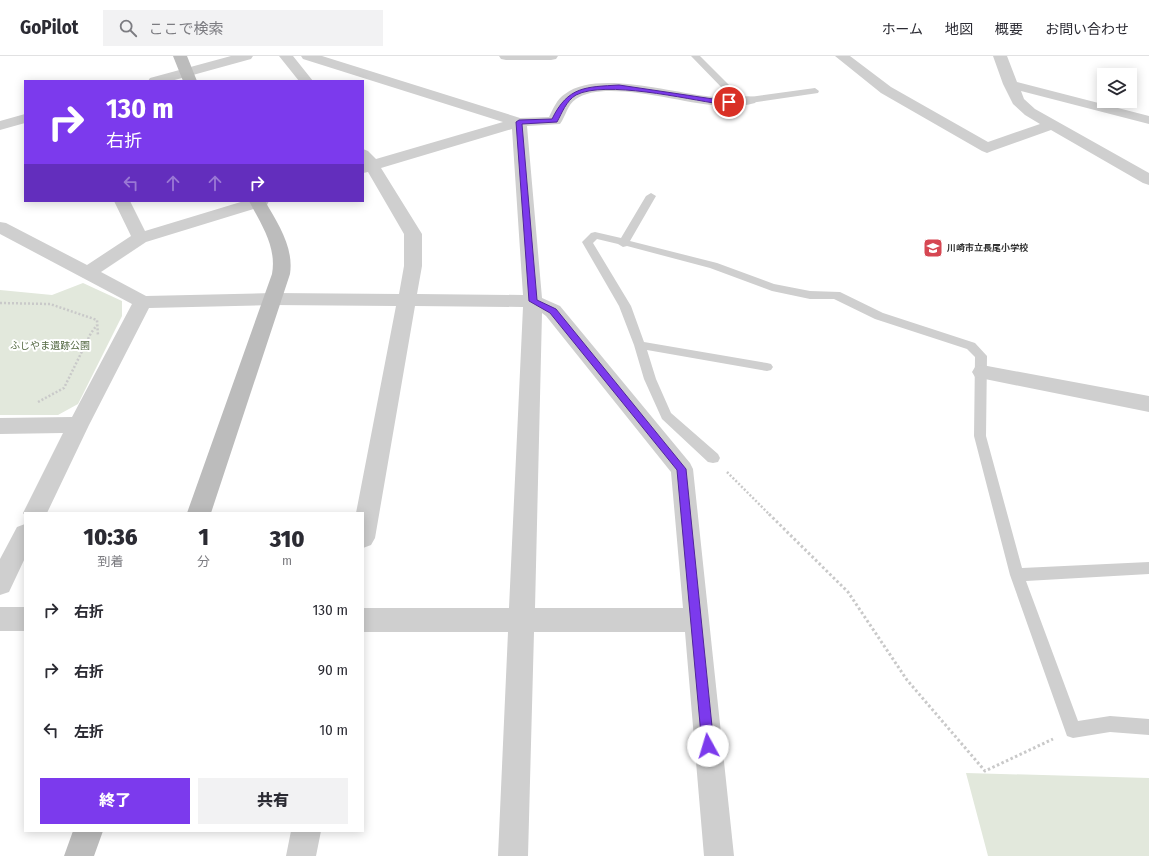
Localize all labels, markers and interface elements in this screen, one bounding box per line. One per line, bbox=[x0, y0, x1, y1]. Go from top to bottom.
search box bbox=[103, 10, 383, 46]
text: GoPilot bbox=[20, 16, 79, 39]
icon: search bbox=[117, 17, 139, 39]
text: ここで検索 bbox=[149, 20, 224, 38]
text: ホーム bbox=[881, 21, 923, 38]
text: 地図 bbox=[945, 21, 973, 38]
text: 概要 bbox=[995, 21, 1023, 38]
text: お問い合わせ bbox=[1045, 21, 1129, 38]
map controls bbox=[1097, 68, 1137, 108]
button: layers bbox=[1097, 68, 1137, 108]
pin bbox=[712, 85, 746, 119]
icon: arrive bbox=[718, 91, 740, 113]
text: 130 m bbox=[106, 92, 174, 125]
icon: right bbox=[40, 96, 92, 148]
text: 右折 bbox=[106, 130, 142, 152]
icon: left bbox=[120, 172, 142, 194]
icon: ahead bbox=[162, 172, 184, 194]
icon: ahead bbox=[204, 172, 226, 194]
icon: right bbox=[246, 172, 268, 194]
school or university icon: 川崎市立長尾小学校 bbox=[922, 237, 944, 259]
place label: 川崎市立長尾小学校 bbox=[946, 243, 1029, 253]
park label: ふじやま遺跡公園 bbox=[10, 340, 90, 352]
text: 10:36 bbox=[84, 523, 138, 551]
text: 1 bbox=[198, 523, 209, 551]
text: 310 bbox=[270, 525, 304, 553]
text: m bbox=[282, 553, 292, 568]
text: 到着 bbox=[98, 554, 124, 569]
text: 分 bbox=[197, 554, 210, 569]
icon: right bbox=[40, 599, 62, 621]
text: 130 m bbox=[313, 601, 348, 619]
text: 右折 bbox=[74, 603, 104, 621]
icon: right bbox=[40, 659, 62, 681]
text: 90 m bbox=[318, 661, 348, 679]
text: 右折 bbox=[74, 663, 104, 681]
icon: left bbox=[40, 719, 62, 741]
text: 10 m bbox=[319, 721, 348, 739]
text: 左折 bbox=[74, 723, 104, 741]
position arrow bbox=[687, 725, 729, 767]
button: 終了 bbox=[40, 778, 190, 824]
button: 共有 bbox=[198, 778, 348, 824]

